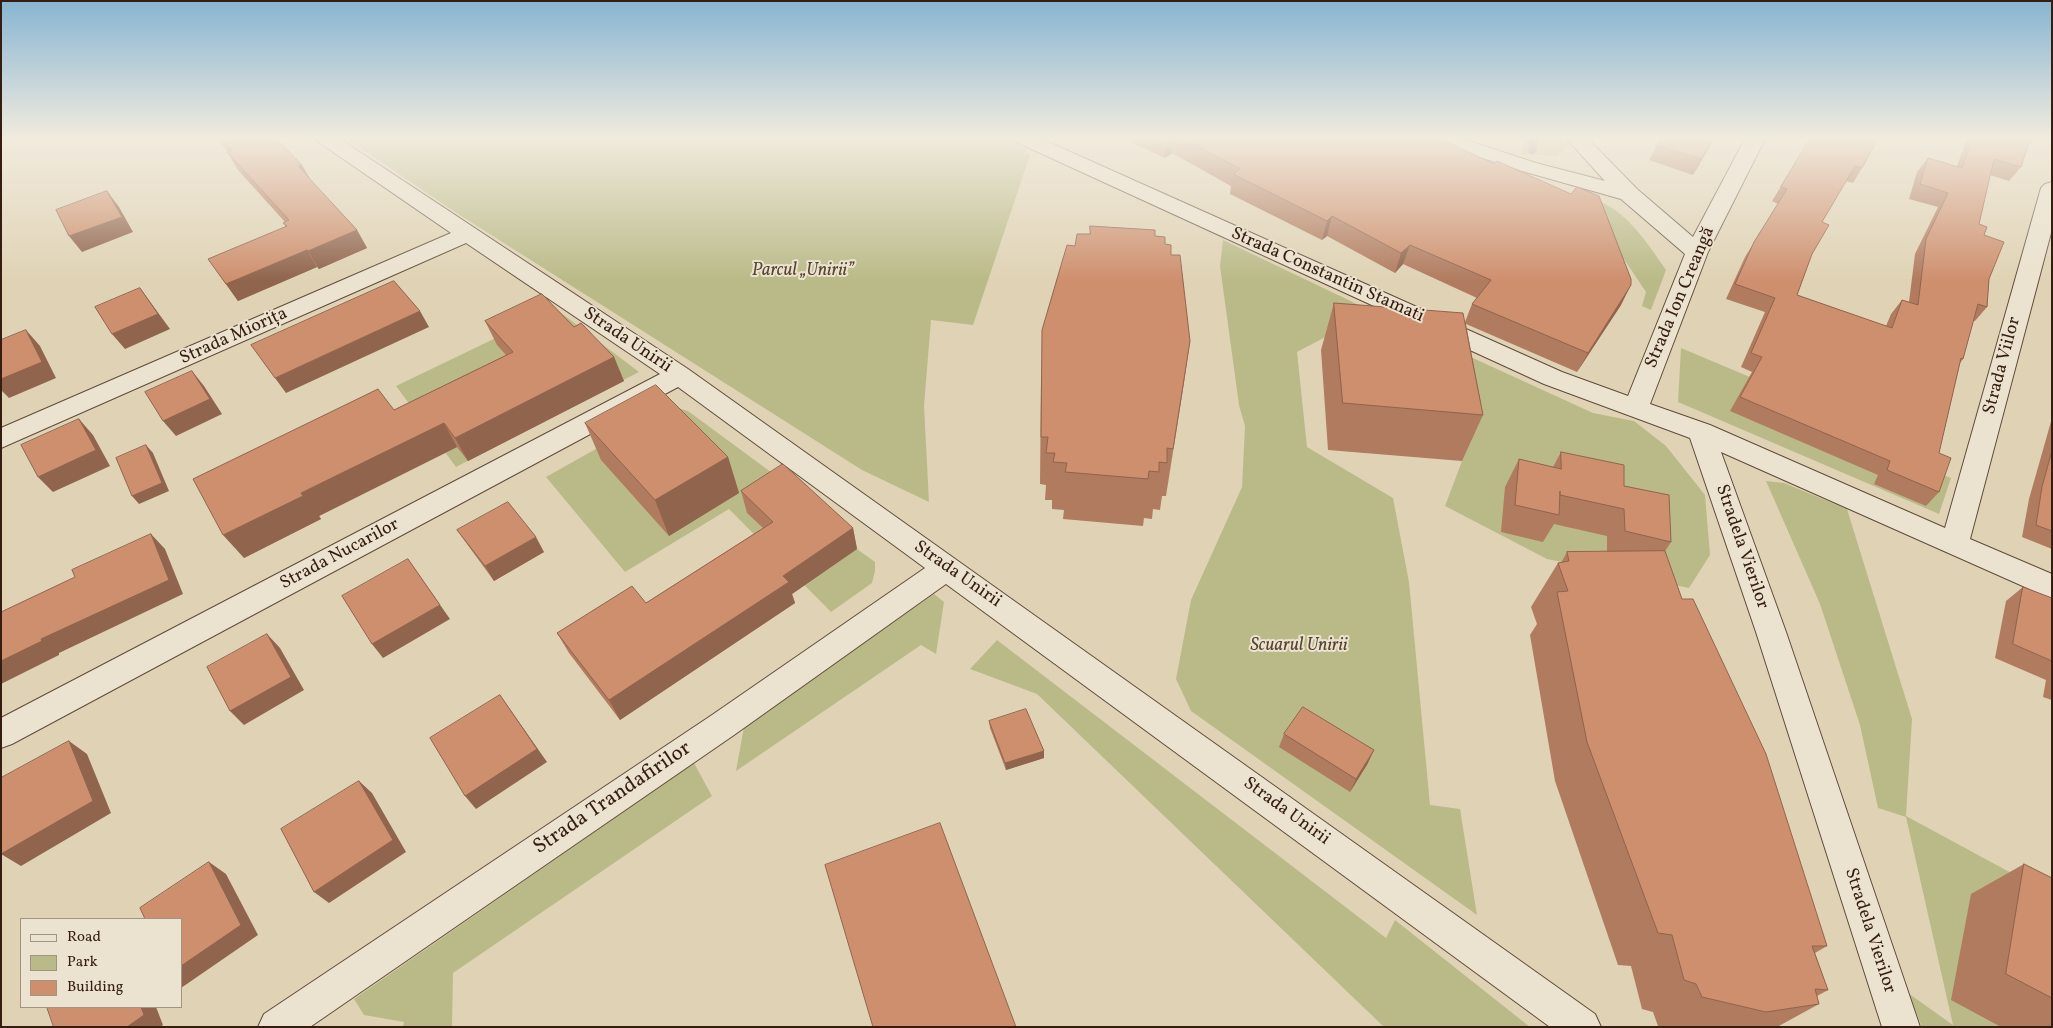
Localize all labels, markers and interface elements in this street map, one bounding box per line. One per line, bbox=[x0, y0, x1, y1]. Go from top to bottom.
street label: Strada Constantin Stamati bbox=[1227, 224, 1427, 328]
street label: Strada Ion Creangă bbox=[1641, 224, 1721, 372]
park label: Parcul „Unirii” bbox=[752, 261, 854, 283]
street label: Strada Unirii bbox=[579, 303, 675, 379]
street label: Strada Miorița bbox=[177, 304, 291, 370]
street label: Strada Viilor bbox=[1980, 315, 2026, 417]
street label: Stradela Vierilor bbox=[1710, 482, 1772, 612]
street label: Strada Nucarilor bbox=[277, 515, 403, 595]
street label: Strada Unirii bbox=[909, 537, 1005, 613]
park label: Scuarul Unirii bbox=[1251, 636, 1347, 658]
street label: Strada Trandafirilor bbox=[529, 737, 697, 861]
street label: Strada Unirii bbox=[1238, 773, 1334, 851]
street label: Stradela Vierilor bbox=[1839, 866, 1899, 996]
legend bbox=[20, 918, 182, 1008]
text: Road bbox=[67, 927, 101, 948]
text: Park bbox=[67, 952, 98, 973]
text: Building bbox=[67, 977, 123, 998]

